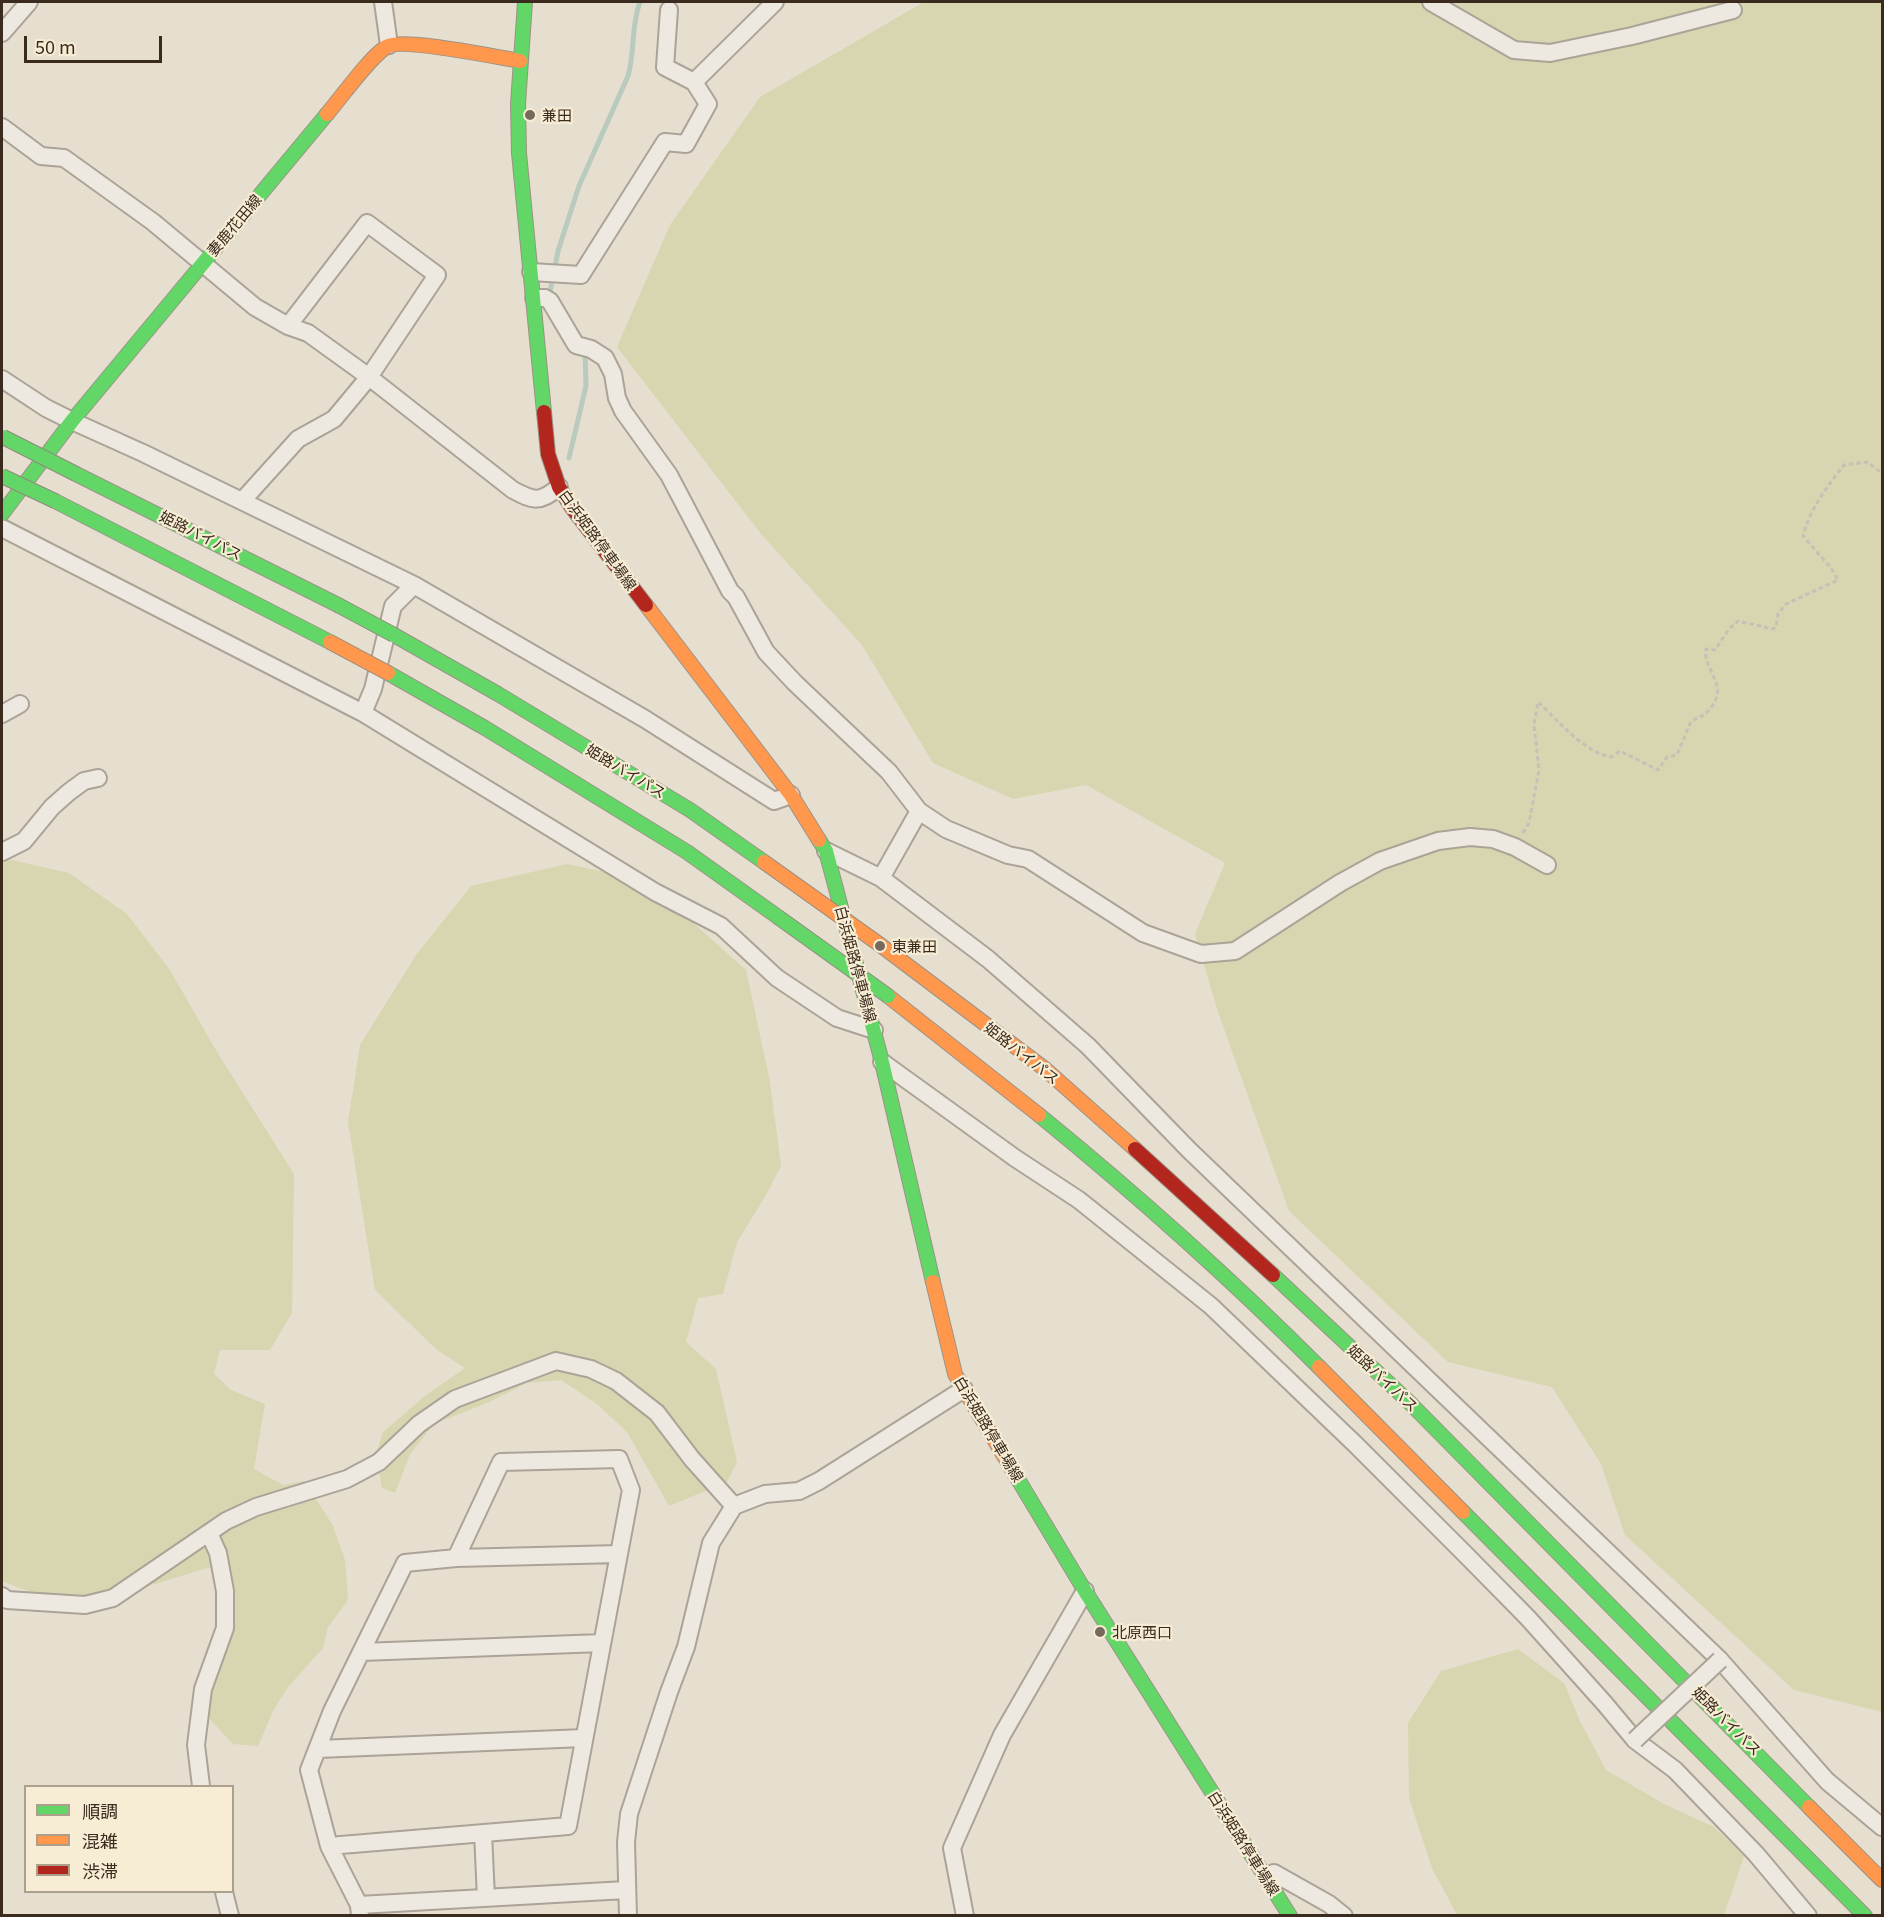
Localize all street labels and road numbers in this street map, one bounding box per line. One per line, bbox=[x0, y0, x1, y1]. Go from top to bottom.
street label: 妻鹿花田線 bbox=[203, 190, 265, 260]
street label: 白浜姫路停車場線 bbox=[555, 486, 641, 594]
street label: 姫路バイパス bbox=[157, 507, 245, 563]
street label: 姫路バイパス bbox=[583, 740, 669, 802]
street label: 白浜姫路停車場線 bbox=[832, 904, 880, 1024]
street label: 姫路バイパス bbox=[981, 1018, 1063, 1088]
street label: 姫路バイパス bbox=[1344, 1341, 1422, 1415]
street label: 白浜姫路停車場線 bbox=[950, 1373, 1028, 1485]
street label: 姫路バイパス bbox=[1689, 1683, 1765, 1759]
street label: 白浜姫路停車場線 bbox=[1205, 1787, 1283, 1899]

